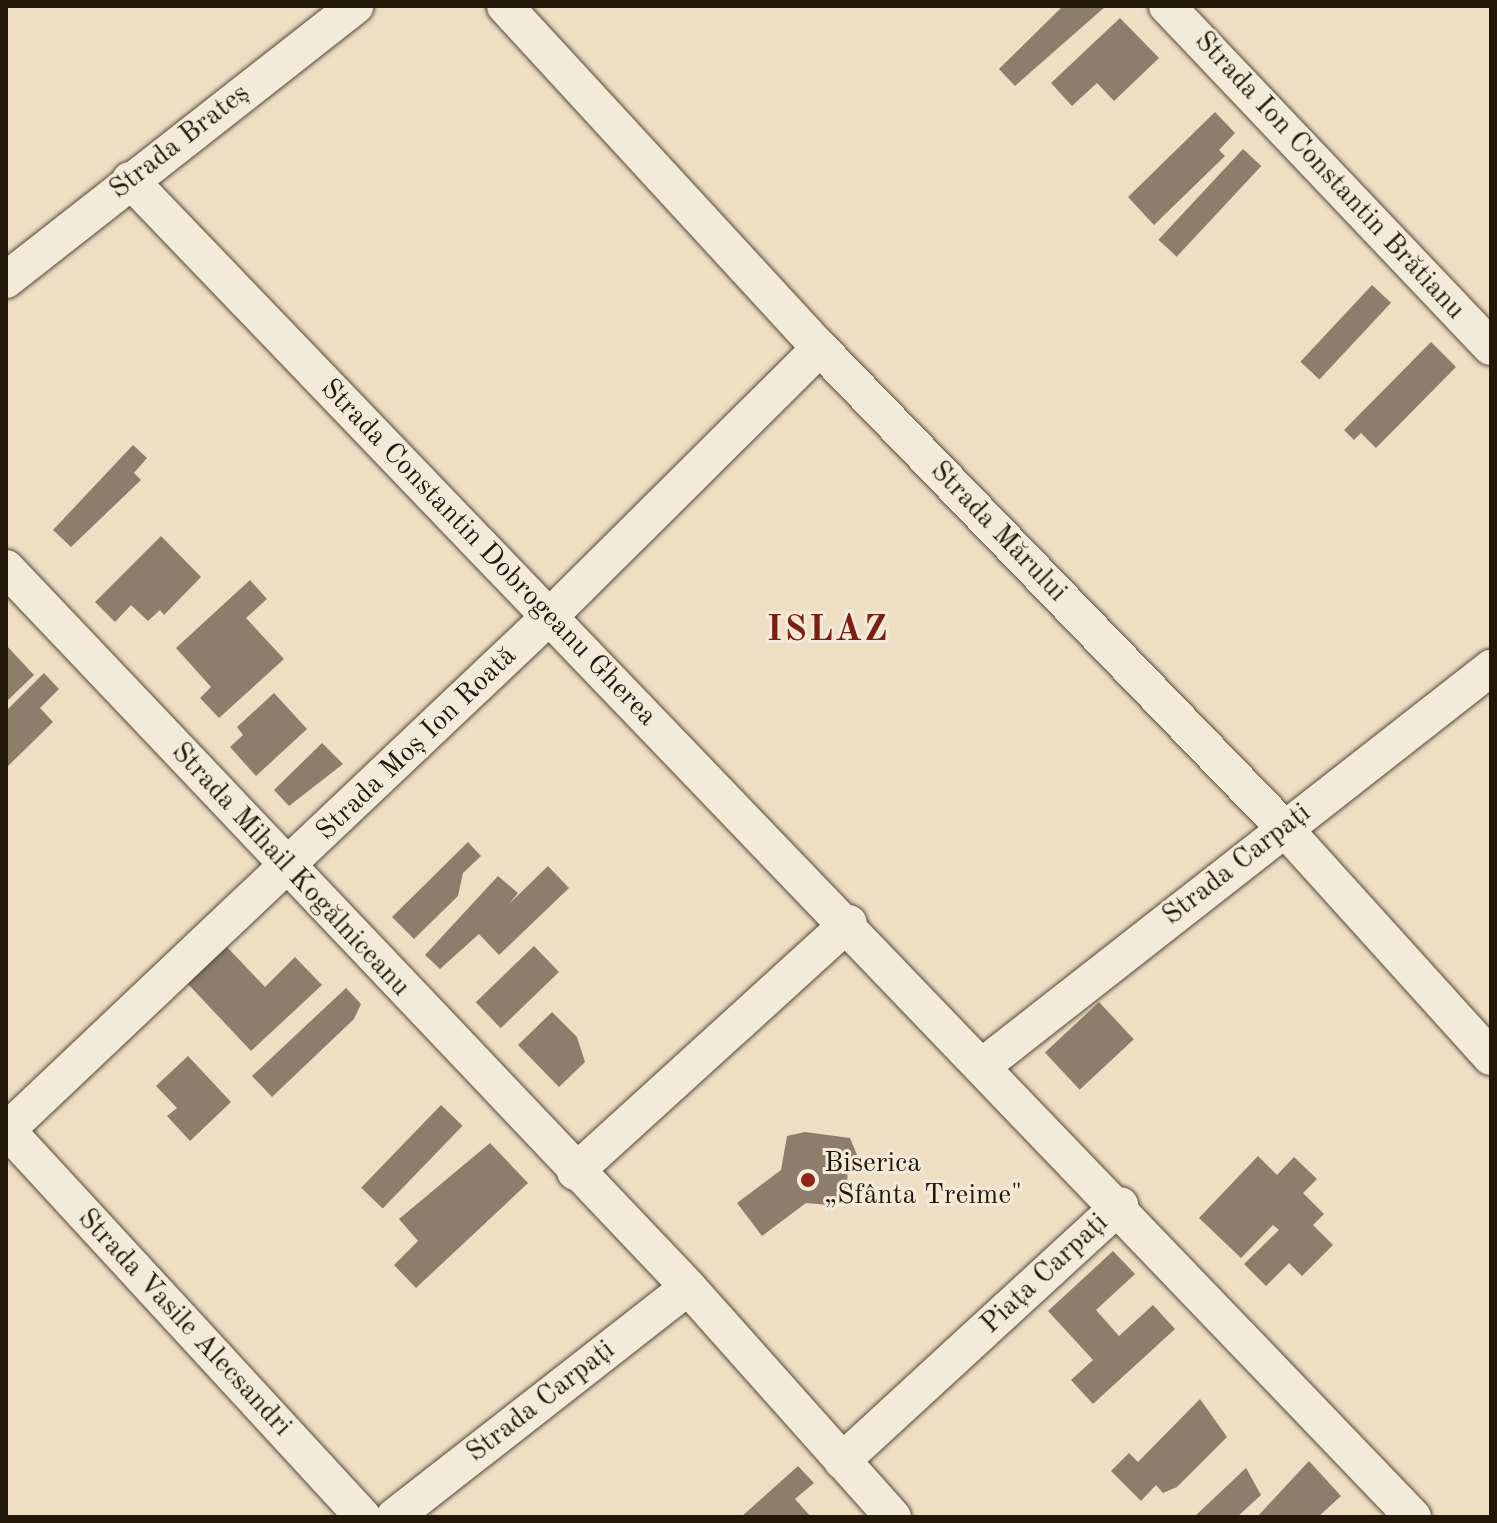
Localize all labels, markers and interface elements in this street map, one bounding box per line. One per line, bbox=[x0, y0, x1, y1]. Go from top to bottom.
street label: Strada Ion Constantin Brătianu bbox=[1187, 25, 1471, 327]
street label: Strada Brateș bbox=[103, 77, 257, 207]
street label: Strada Constantin Dobrogeanu Gherea bbox=[313, 373, 663, 733]
street label: Strada Mărului bbox=[923, 455, 1073, 609]
district label: ISLAZ bbox=[767, 610, 889, 654]
street label: Strada Moș Ion Roată bbox=[310, 640, 524, 848]
street label: Strada Mihail Kogălniceanu bbox=[163, 736, 417, 1004]
street label: Strada Carpați bbox=[1156, 797, 1318, 933]
place label: Biserica „Sfânta Treime" bbox=[824, 1147, 1022, 1213]
marker: Biserica „Sfânta Treime" bbox=[799, 1171, 817, 1189]
street label: Strada Vasile Alecsandri bbox=[70, 1202, 298, 1444]
street label: Piața Carpați bbox=[974, 1207, 1116, 1341]
street label: Strada Carpați bbox=[460, 1334, 622, 1470]

